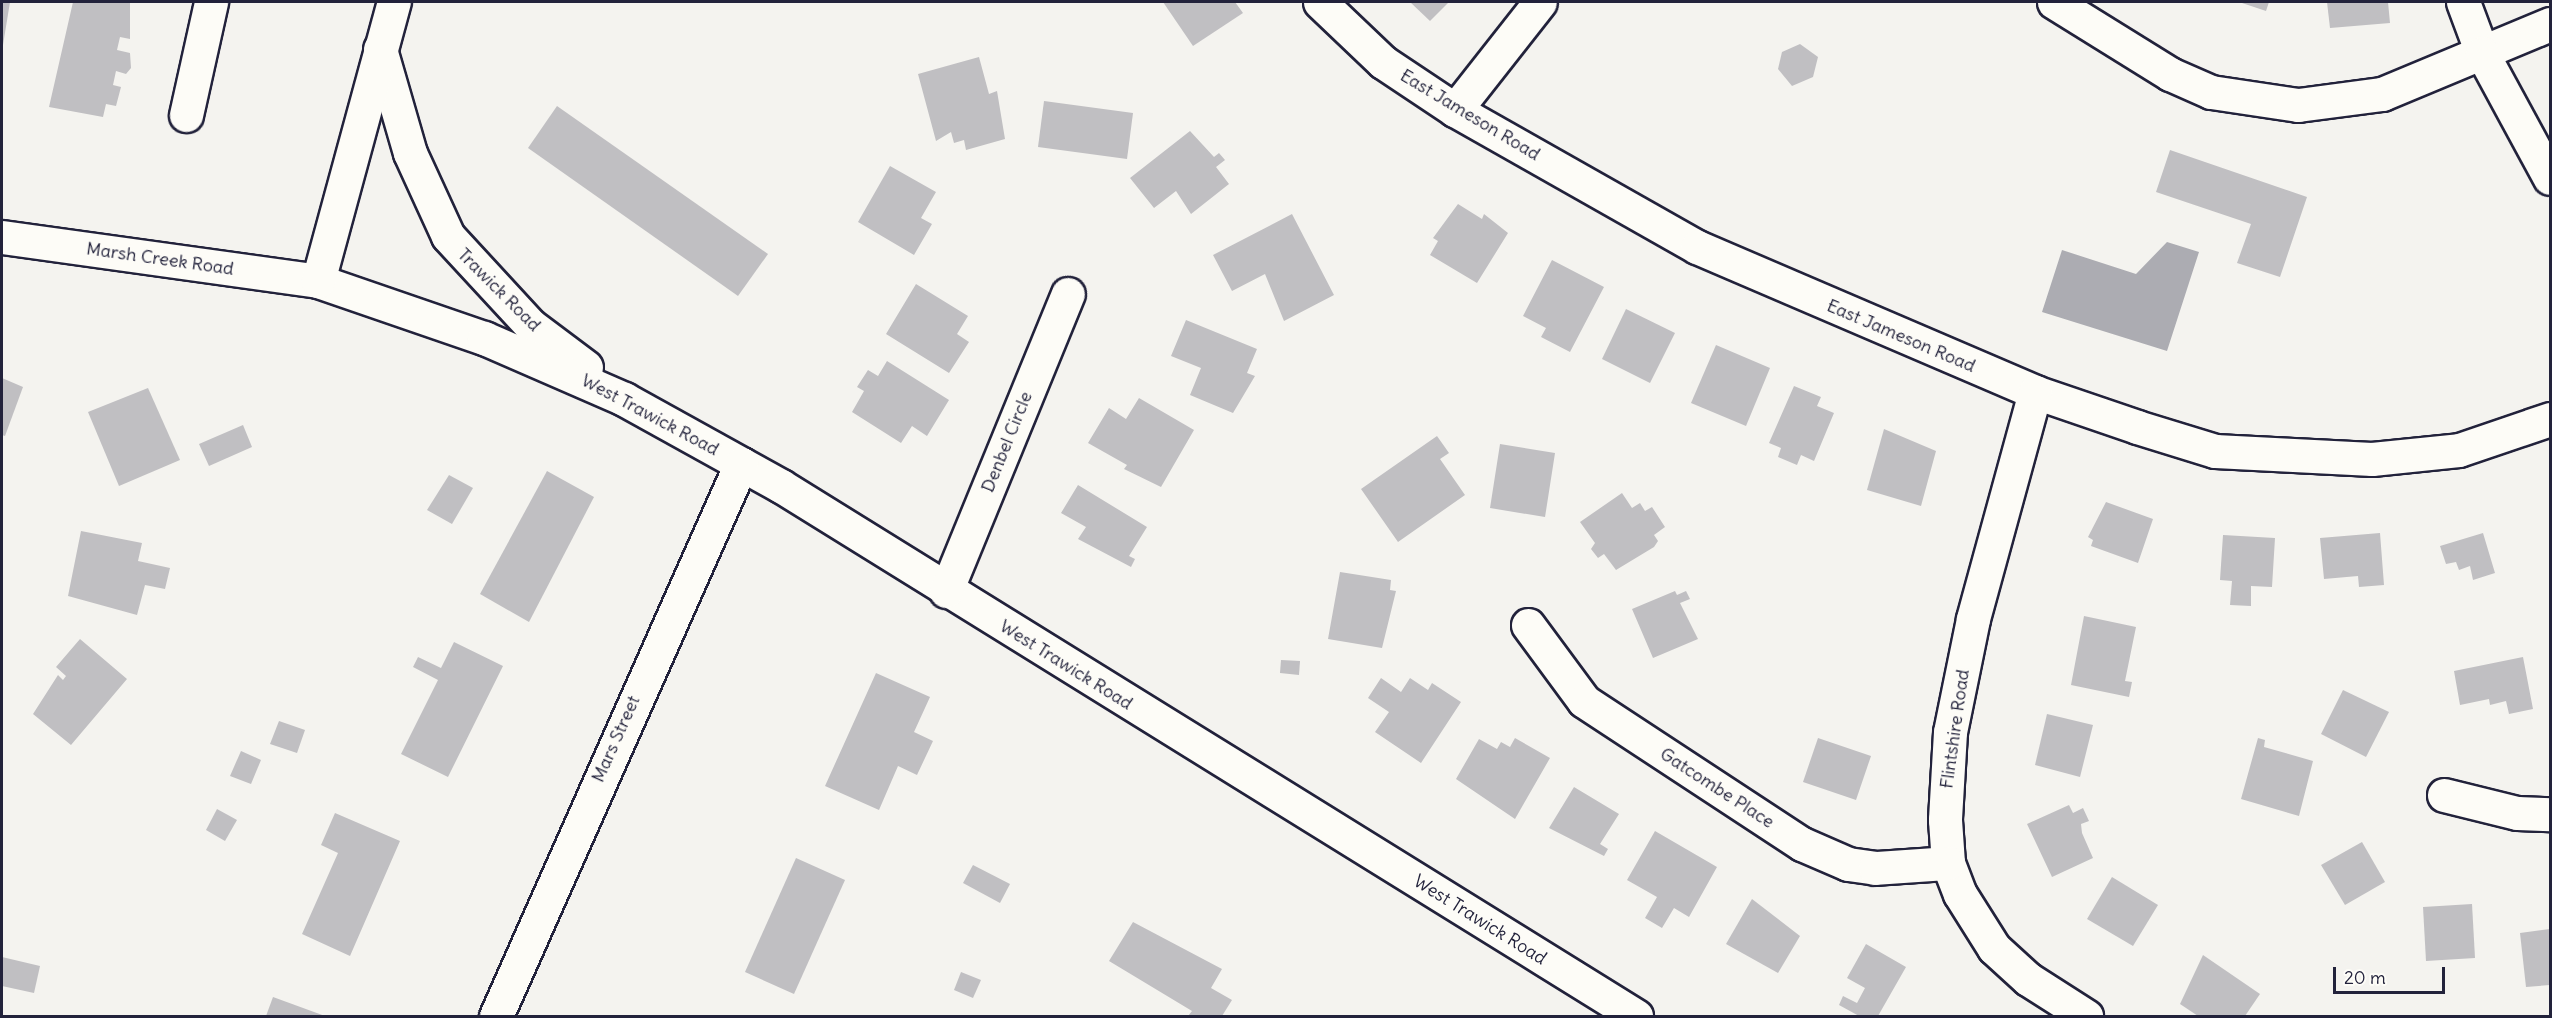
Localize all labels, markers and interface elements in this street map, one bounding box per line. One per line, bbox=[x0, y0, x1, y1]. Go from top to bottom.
street label: East Jameson Road bbox=[1396, 65, 1544, 165]
street label: Marsh Creek Road bbox=[85, 238, 235, 280]
street label: Trawick Road bbox=[453, 244, 545, 336]
street label: East Jameson Road bbox=[1823, 295, 1979, 377]
street label: West Trawick Road bbox=[578, 370, 722, 460]
street label: Denbel Circle bbox=[977, 388, 1037, 496]
street label: West Trawick Road bbox=[996, 615, 1136, 715]
street label: Flintshire Road bbox=[1936, 668, 1974, 790]
street label: Mars Street bbox=[587, 692, 645, 786]
street label: Gatcombe Place bbox=[1656, 743, 1778, 833]
street label: West Trawick Road bbox=[1410, 870, 1550, 970]
scale bar bbox=[2336, 955, 2448, 993]
text: 20 m bbox=[2344, 966, 2386, 989]

